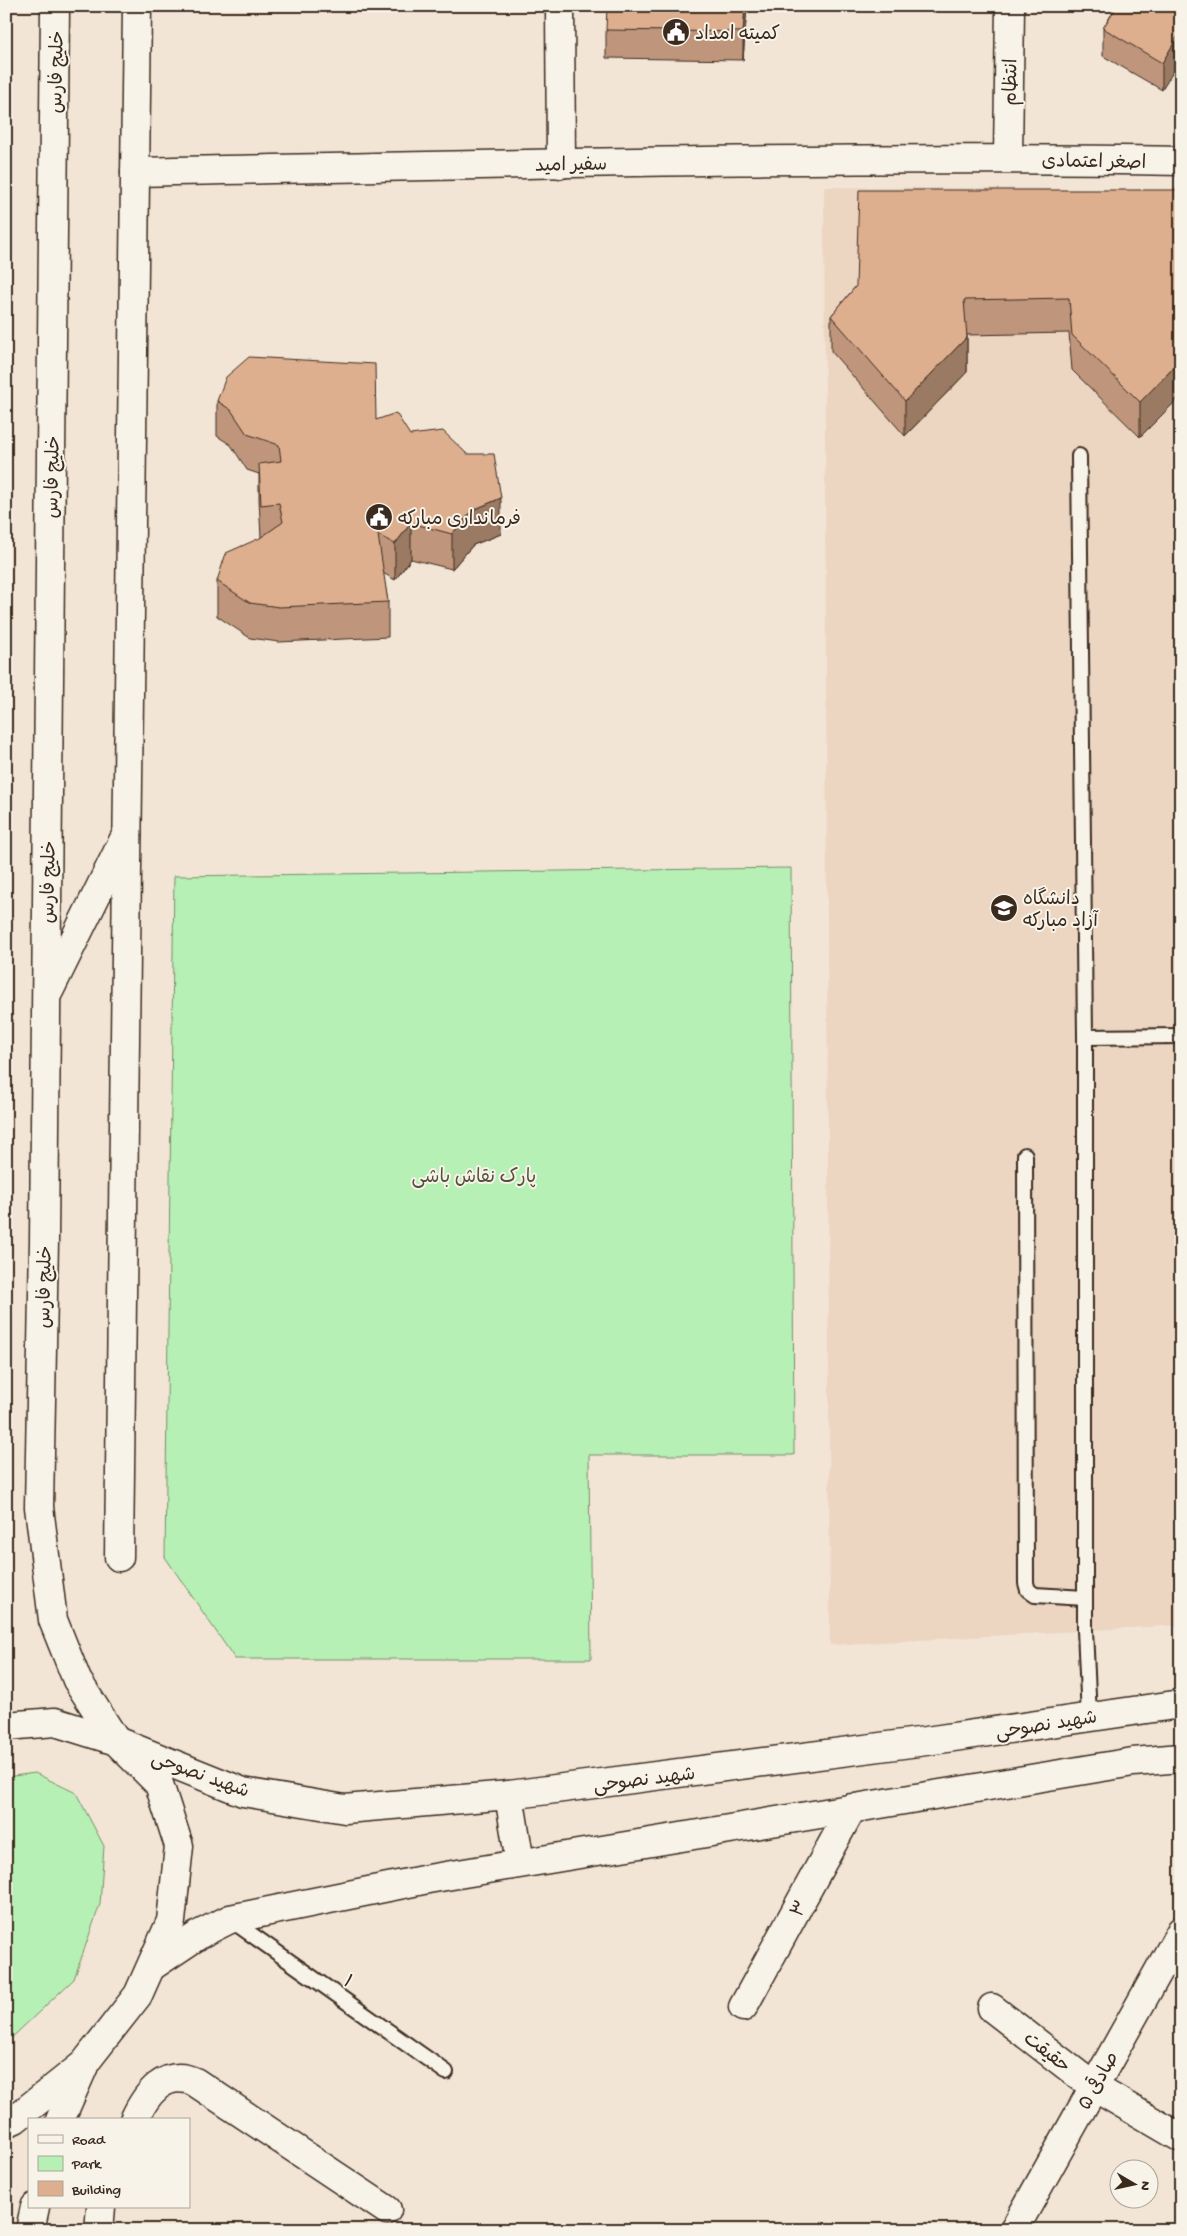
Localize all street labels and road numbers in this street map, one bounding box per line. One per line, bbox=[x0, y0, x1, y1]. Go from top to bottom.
street label: خلیج فارس bbox=[46, 31, 71, 114]
street label: انتظام bbox=[1001, 58, 1024, 106]
street label: اصغر اعتمادی bbox=[1041, 151, 1146, 176]
street label: سفیر امید bbox=[535, 154, 607, 179]
street label: خلیج فارس bbox=[42, 436, 67, 519]
street label: خلیج فارس bbox=[38, 841, 63, 924]
street label: خلیج فارس bbox=[34, 1246, 59, 1329]
street label: شهید نصوحی bbox=[994, 1707, 1099, 1746]
street label: شهید نصوحی bbox=[148, 1748, 252, 1805]
street label: شهید نصوحی bbox=[592, 1764, 697, 1799]
street label: ۳ bbox=[787, 1897, 815, 1922]
street label: ۱ bbox=[338, 1971, 356, 1994]
street label: حقیقت bbox=[1018, 2028, 1074, 2079]
street label: صادقی ۵ bbox=[1071, 2047, 1125, 2115]

